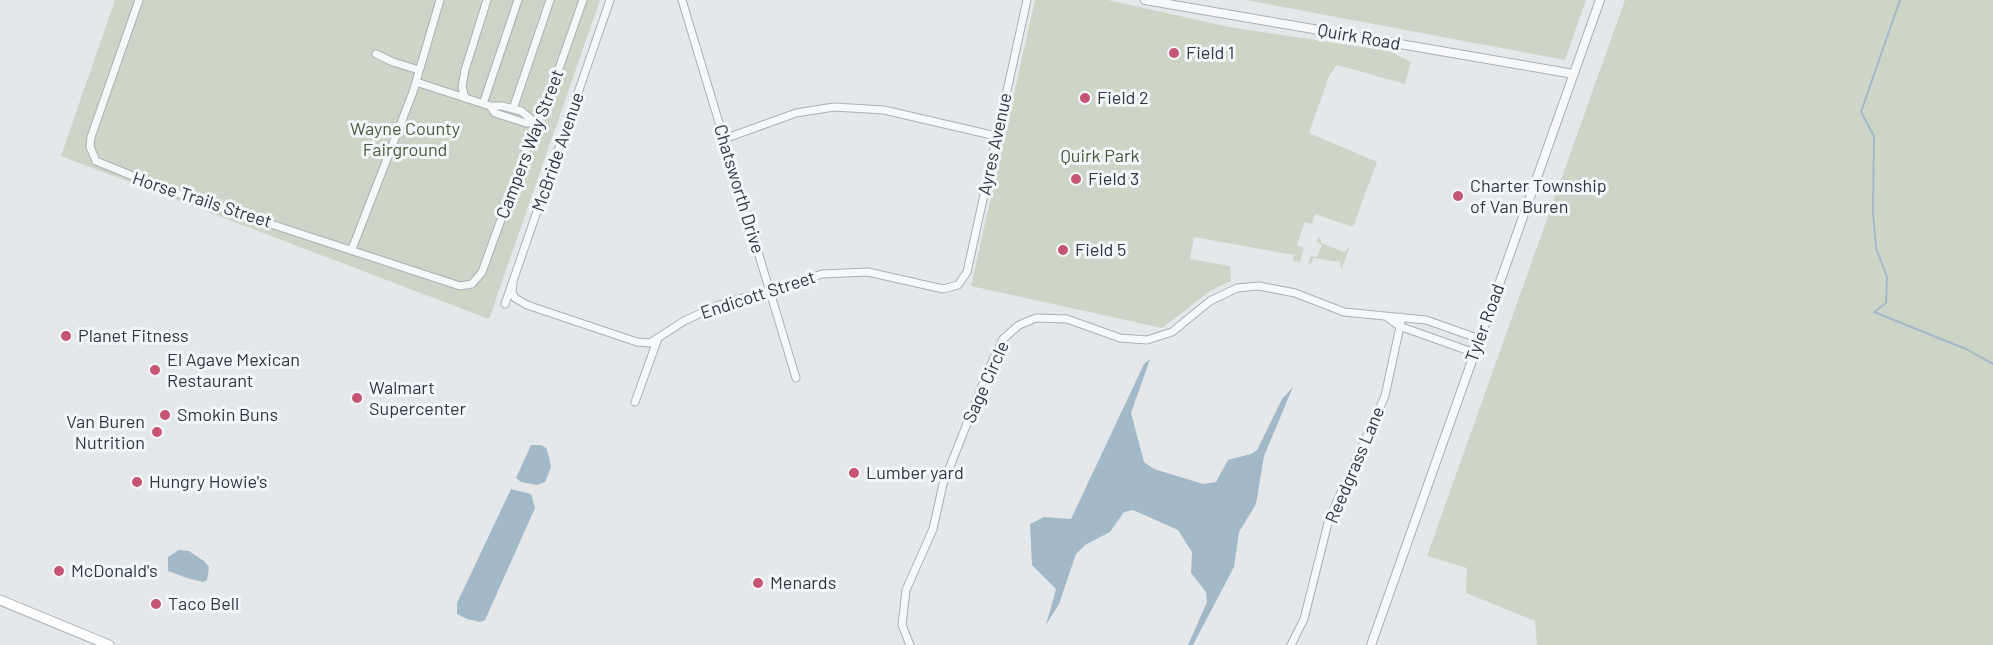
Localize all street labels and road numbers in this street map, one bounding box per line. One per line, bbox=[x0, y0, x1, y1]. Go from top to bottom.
street label: Quirk Road bbox=[1316, 19, 1402, 55]
street label: Campers Way Street bbox=[492, 66, 568, 222]
street label: McBride Avenue bbox=[527, 89, 589, 215]
street label: Ayres Avenue bbox=[974, 91, 1016, 197]
street label: Chatsworth Drive bbox=[709, 122, 769, 256]
street label: Horse Trails Street bbox=[130, 167, 274, 233]
street label: Endicott Street bbox=[698, 266, 818, 324]
street label: Tyler Road bbox=[1461, 281, 1509, 365]
street label: Sage Circle bbox=[958, 338, 1014, 426]
street label: Reedgrass Lane bbox=[1321, 403, 1389, 527]

